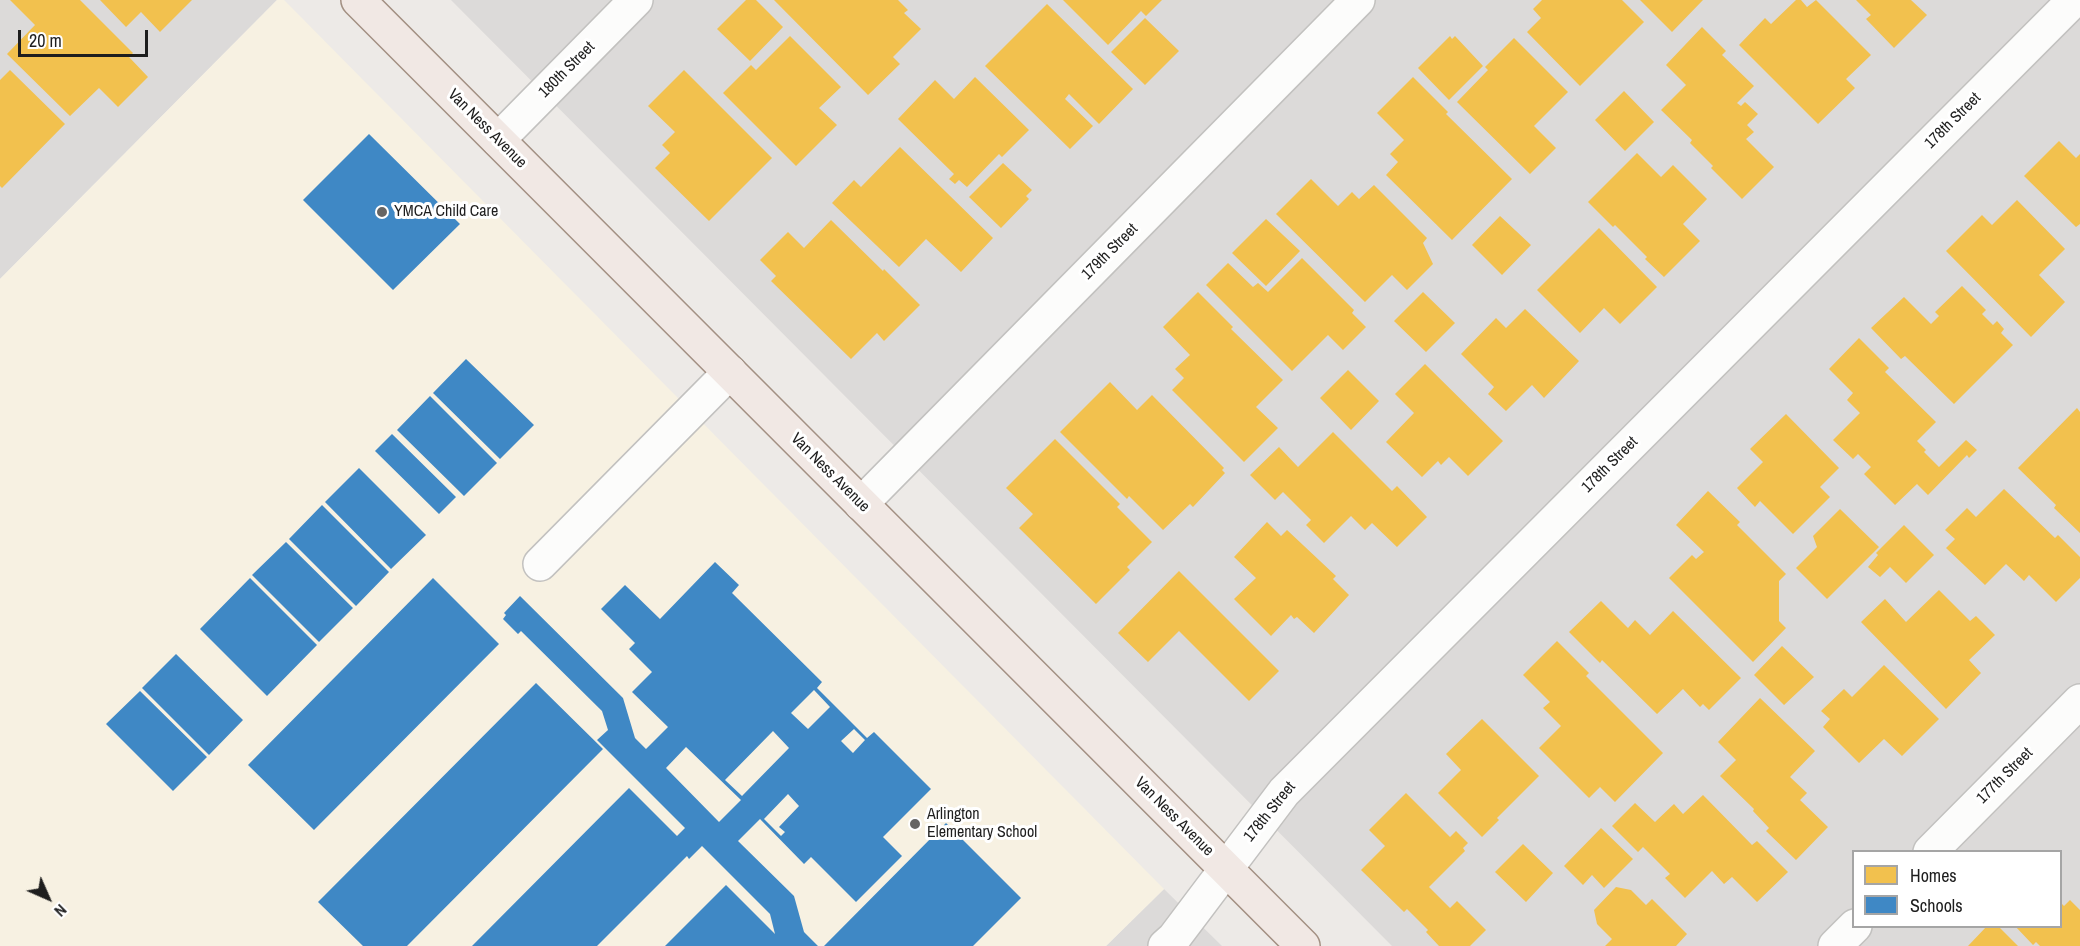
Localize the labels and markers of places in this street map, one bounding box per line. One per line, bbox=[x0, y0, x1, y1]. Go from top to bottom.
place label: YMCA Child Care bbox=[394, 202, 498, 222]
marker: YMCA Child Care bbox=[375, 205, 389, 219]
place label: Arlington Elementary School bbox=[927, 805, 1037, 843]
marker: Arlington Elementary School bbox=[908, 817, 922, 831]

